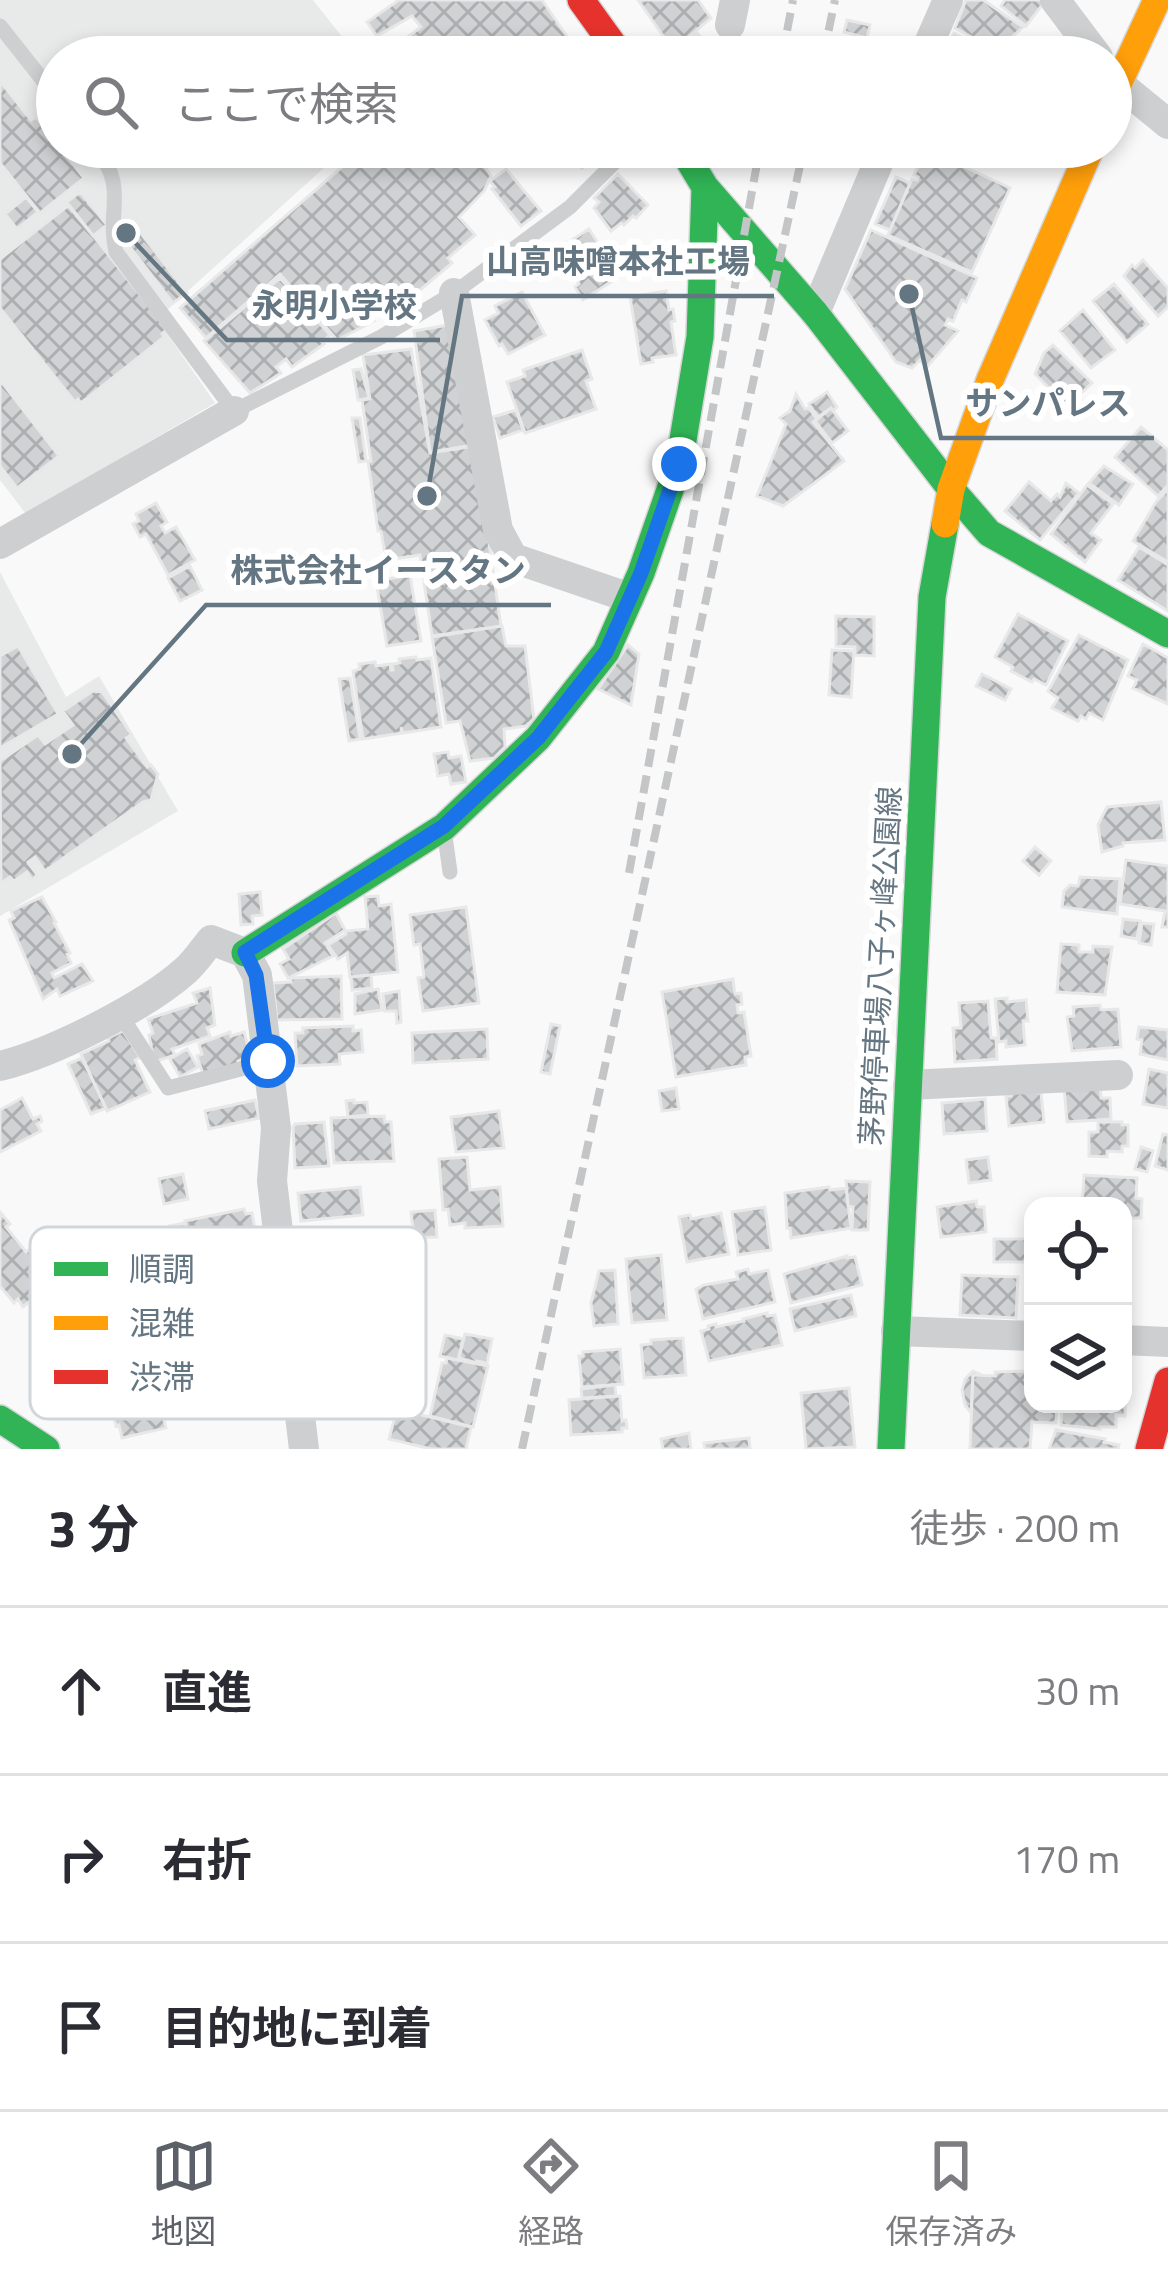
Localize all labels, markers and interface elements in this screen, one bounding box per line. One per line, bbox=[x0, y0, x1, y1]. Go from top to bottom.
search box bbox=[36, 36, 1132, 168]
icon: search bbox=[78, 69, 144, 135]
text: ここで検索 bbox=[174, 69, 399, 137]
callout: 山高味噌本社工場 bbox=[462, 227, 774, 296]
text: 山高味噌本社工場 bbox=[486, 236, 750, 286]
callout: 永明小学校 bbox=[227, 271, 440, 340]
text: 永明小学校 bbox=[252, 280, 417, 330]
callout: サンパレス bbox=[941, 369, 1154, 438]
text: サンパレス bbox=[966, 378, 1131, 428]
route end bbox=[652, 437, 706, 491]
callout: 株式会社イースタン bbox=[206, 536, 551, 605]
text: 株式会社イースタン bbox=[230, 545, 526, 595]
street label: 茅野停車場八子ヶ峰公園線 bbox=[848, 785, 912, 1147]
route start bbox=[241, 1034, 295, 1088]
map controls bbox=[1024, 1197, 1132, 1413]
button: locate bbox=[1024, 1197, 1132, 1305]
legend bbox=[30, 1227, 426, 1419]
text: 順調 bbox=[129, 1244, 195, 1294]
text: 混雑 bbox=[129, 1298, 195, 1348]
button: layers bbox=[1024, 1305, 1132, 1413]
text: 渋滞 bbox=[129, 1352, 195, 1402]
text: 3 分 bbox=[48, 1489, 139, 1567]
text: 徒歩 · 200 m bbox=[910, 1498, 1120, 1557]
text: 直進 bbox=[162, 1657, 252, 1725]
icon: ahead bbox=[48, 1658, 114, 1724]
text: 30 m bbox=[1035, 1661, 1120, 1720]
text: 右折 bbox=[162, 1825, 252, 1893]
icon: right bbox=[48, 1826, 114, 1892]
text: 170 m bbox=[1013, 1829, 1120, 1888]
text: 目的地に到着 bbox=[162, 1993, 432, 2061]
icon: arrive bbox=[48, 1994, 114, 2060]
tab: 地図 bbox=[151, 2133, 217, 2256]
tab: 経路 bbox=[518, 2133, 584, 2256]
tab: 保存済み bbox=[885, 2133, 1017, 2256]

